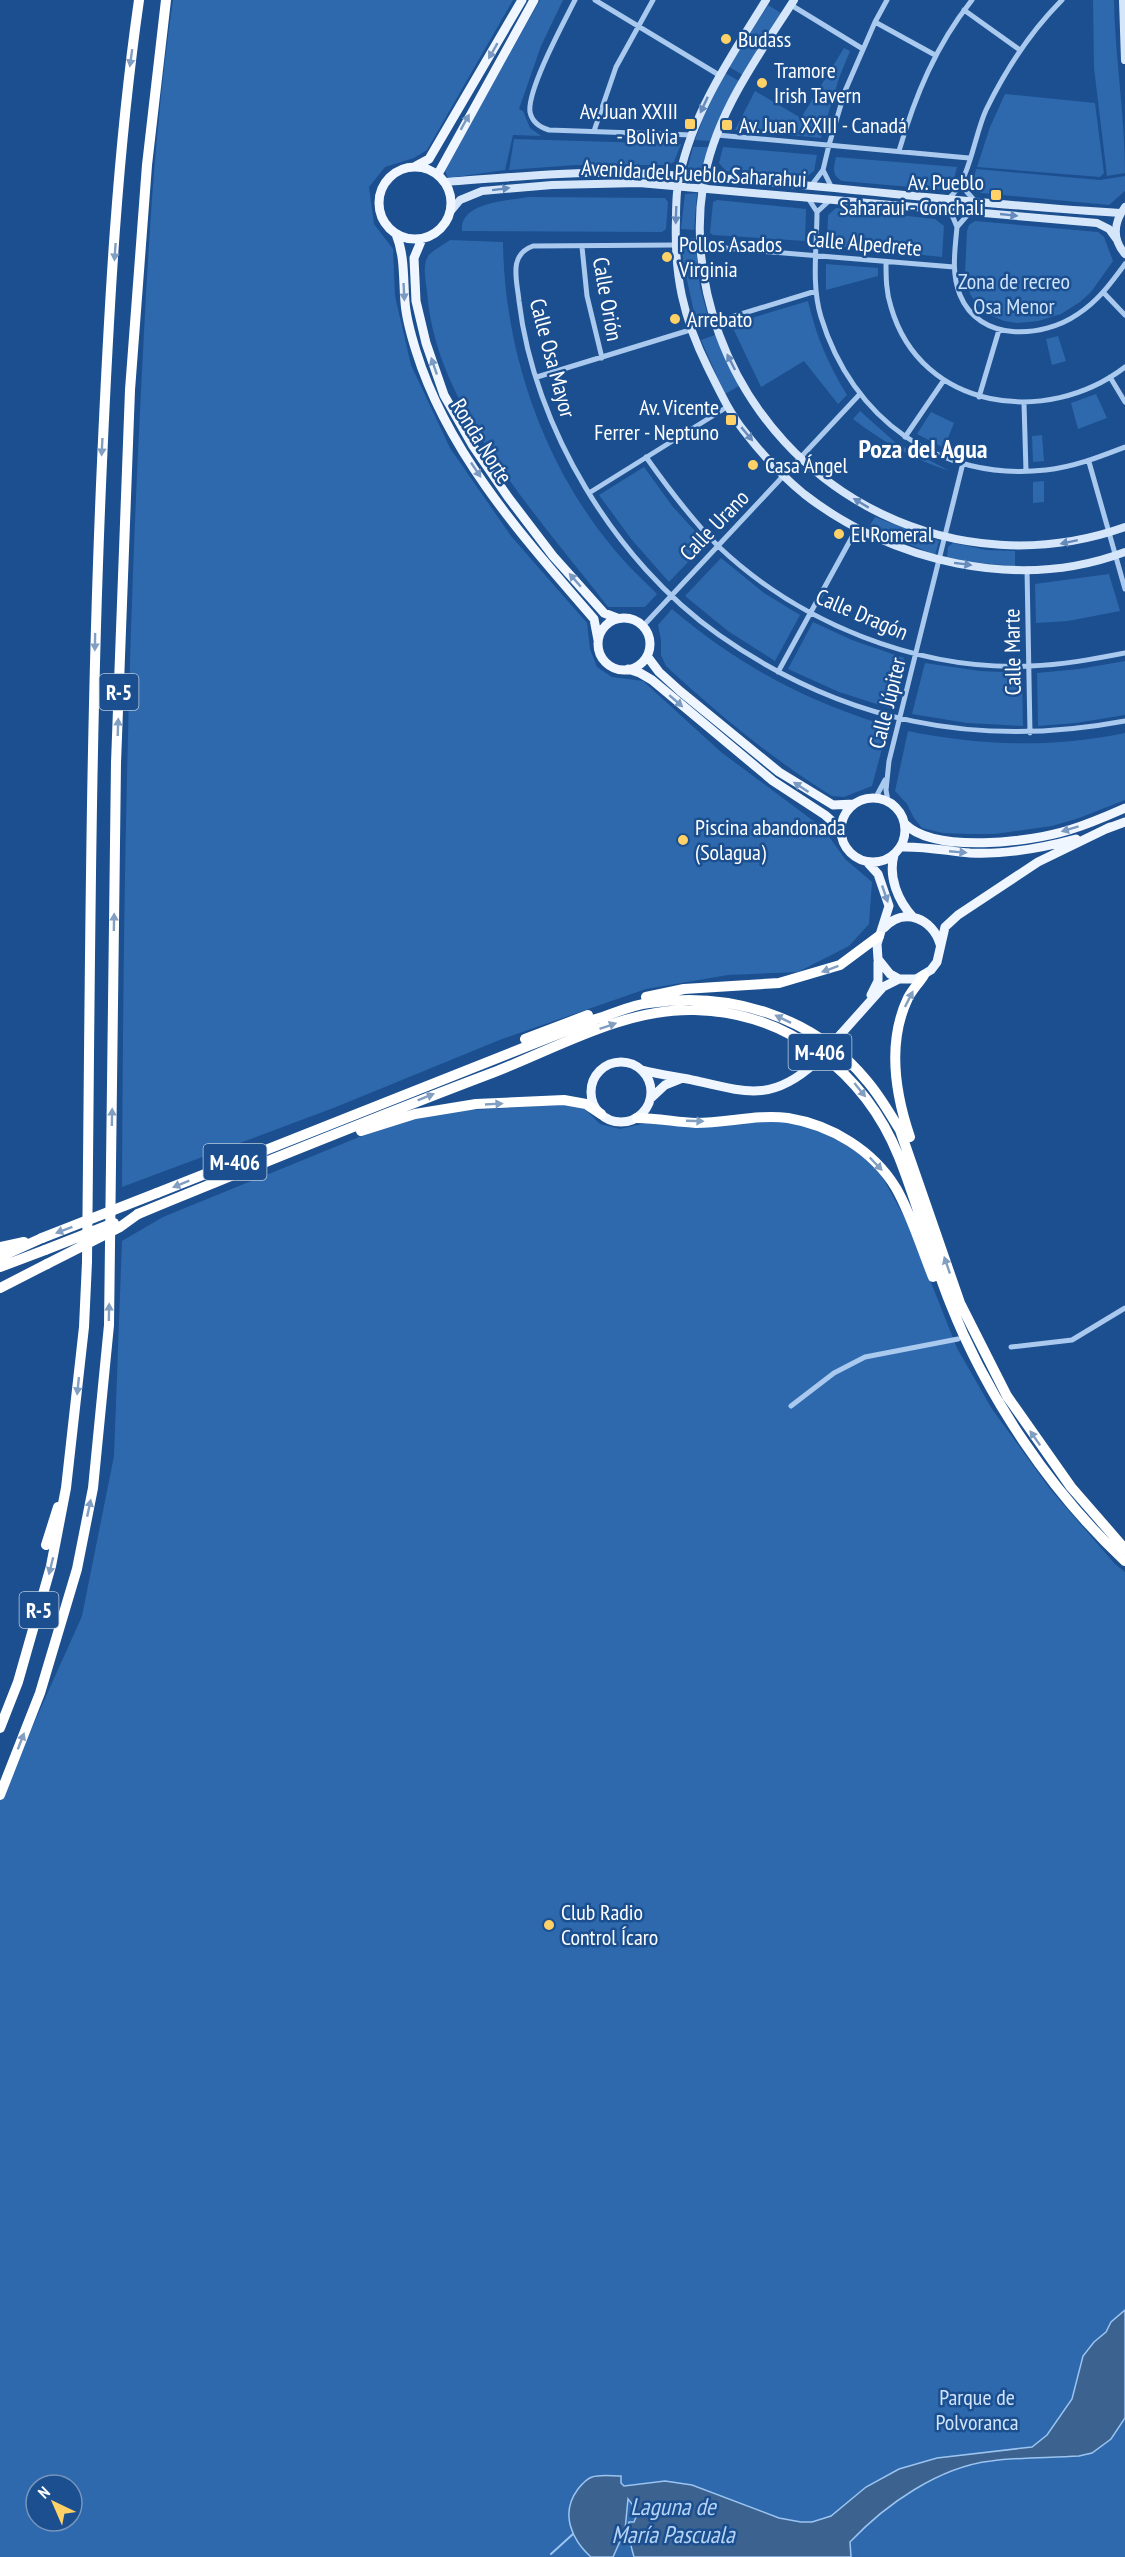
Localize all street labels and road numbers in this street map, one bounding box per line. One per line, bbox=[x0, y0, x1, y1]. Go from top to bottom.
street label: Avenida del Pueblo Saharahui bbox=[581, 153, 807, 193]
street label: Calle Alpedrete bbox=[805, 224, 923, 262]
street label: Calle Orión bbox=[587, 255, 629, 343]
street label: Calle Osa Mayor bbox=[524, 295, 582, 421]
street label: Ronda Norte bbox=[445, 393, 519, 489]
street label: Calle Urano bbox=[673, 484, 755, 566]
street label: Calle Dragón bbox=[812, 582, 912, 646]
street label: Calle Marte bbox=[997, 608, 1027, 696]
street label: Calle Júpiter bbox=[862, 655, 912, 751]
road number: R-5 bbox=[100, 674, 138, 710]
road number: M-406 bbox=[788, 1034, 852, 1070]
road number: M-406 bbox=[204, 1144, 266, 1180]
road number: R-5 bbox=[20, 1592, 58, 1628]

